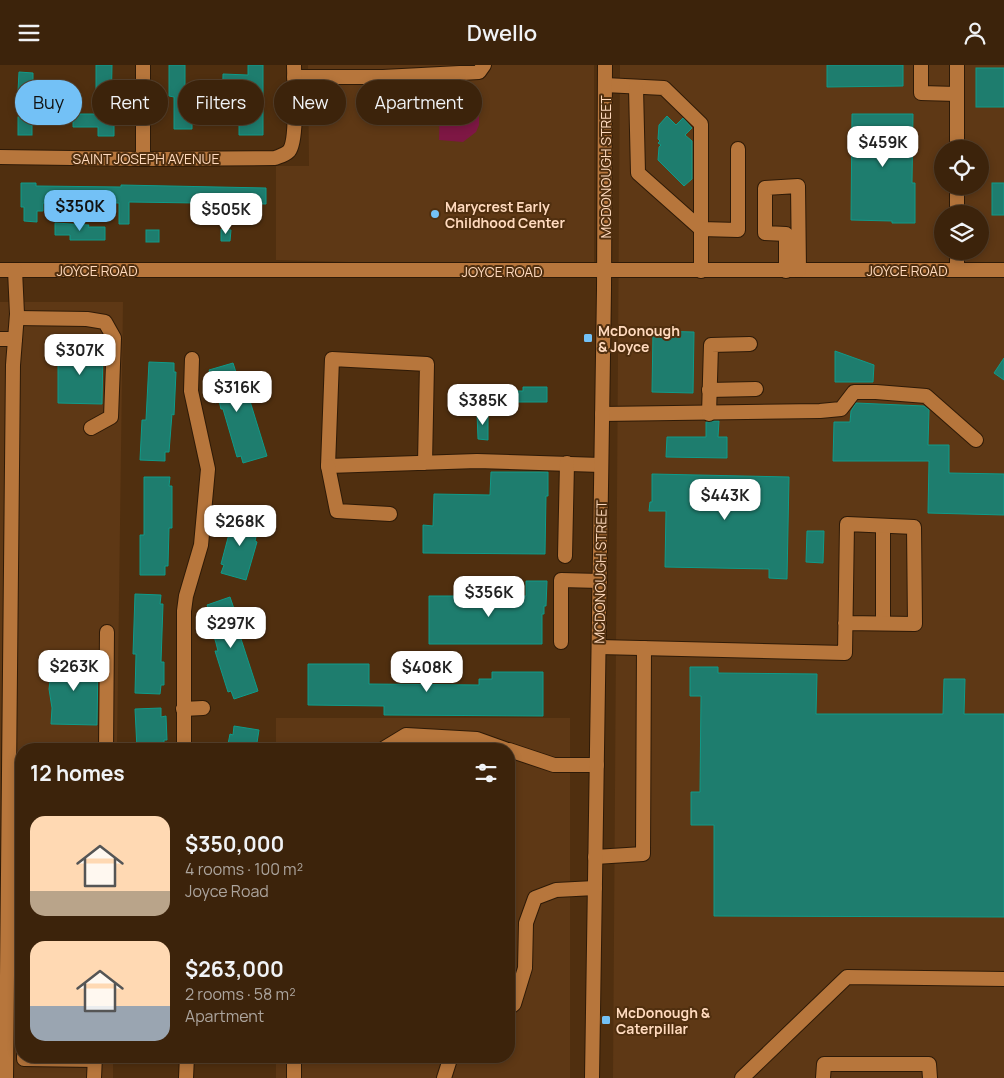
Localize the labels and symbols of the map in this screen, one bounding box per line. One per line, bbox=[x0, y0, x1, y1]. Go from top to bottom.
street label: MCDONOUGH STREET bbox=[596, 95, 615, 239]
pin: $459K bbox=[848, 126, 918, 168]
street label: SAINT JOSEPH AVENUE bbox=[73, 149, 219, 168]
pin: $350K bbox=[45, 189, 115, 232]
pin: $505K bbox=[191, 193, 261, 235]
place label: Marycrest Early Childhood Center bbox=[445, 197, 566, 232]
marker: Marycrest Early Childhood Center bbox=[429, 208, 441, 220]
street label: JOYCE ROAD bbox=[56, 261, 138, 280]
street label: JOYCE ROAD bbox=[866, 261, 948, 280]
street label: JOYCE ROAD bbox=[461, 262, 543, 281]
place label: McDonough & Joyce bbox=[598, 321, 680, 356]
marker: McDonough & Joyce bbox=[582, 332, 594, 344]
pin: $307K bbox=[45, 333, 115, 376]
pin: $316K bbox=[202, 371, 272, 413]
pin: $385K bbox=[448, 383, 518, 426]
pin: $443K bbox=[690, 479, 760, 521]
street label: MCDONOUGH STREET bbox=[589, 500, 611, 644]
pin: $268K bbox=[205, 505, 275, 547]
pin: $356K bbox=[454, 575, 524, 618]
pin: $297K bbox=[196, 607, 266, 649]
pin: $263K bbox=[39, 649, 109, 692]
pin: $408K bbox=[392, 651, 462, 693]
place label: McDonough & Caterpillar bbox=[616, 1003, 711, 1038]
marker: McDonough & Caterpillar bbox=[600, 1014, 612, 1026]

